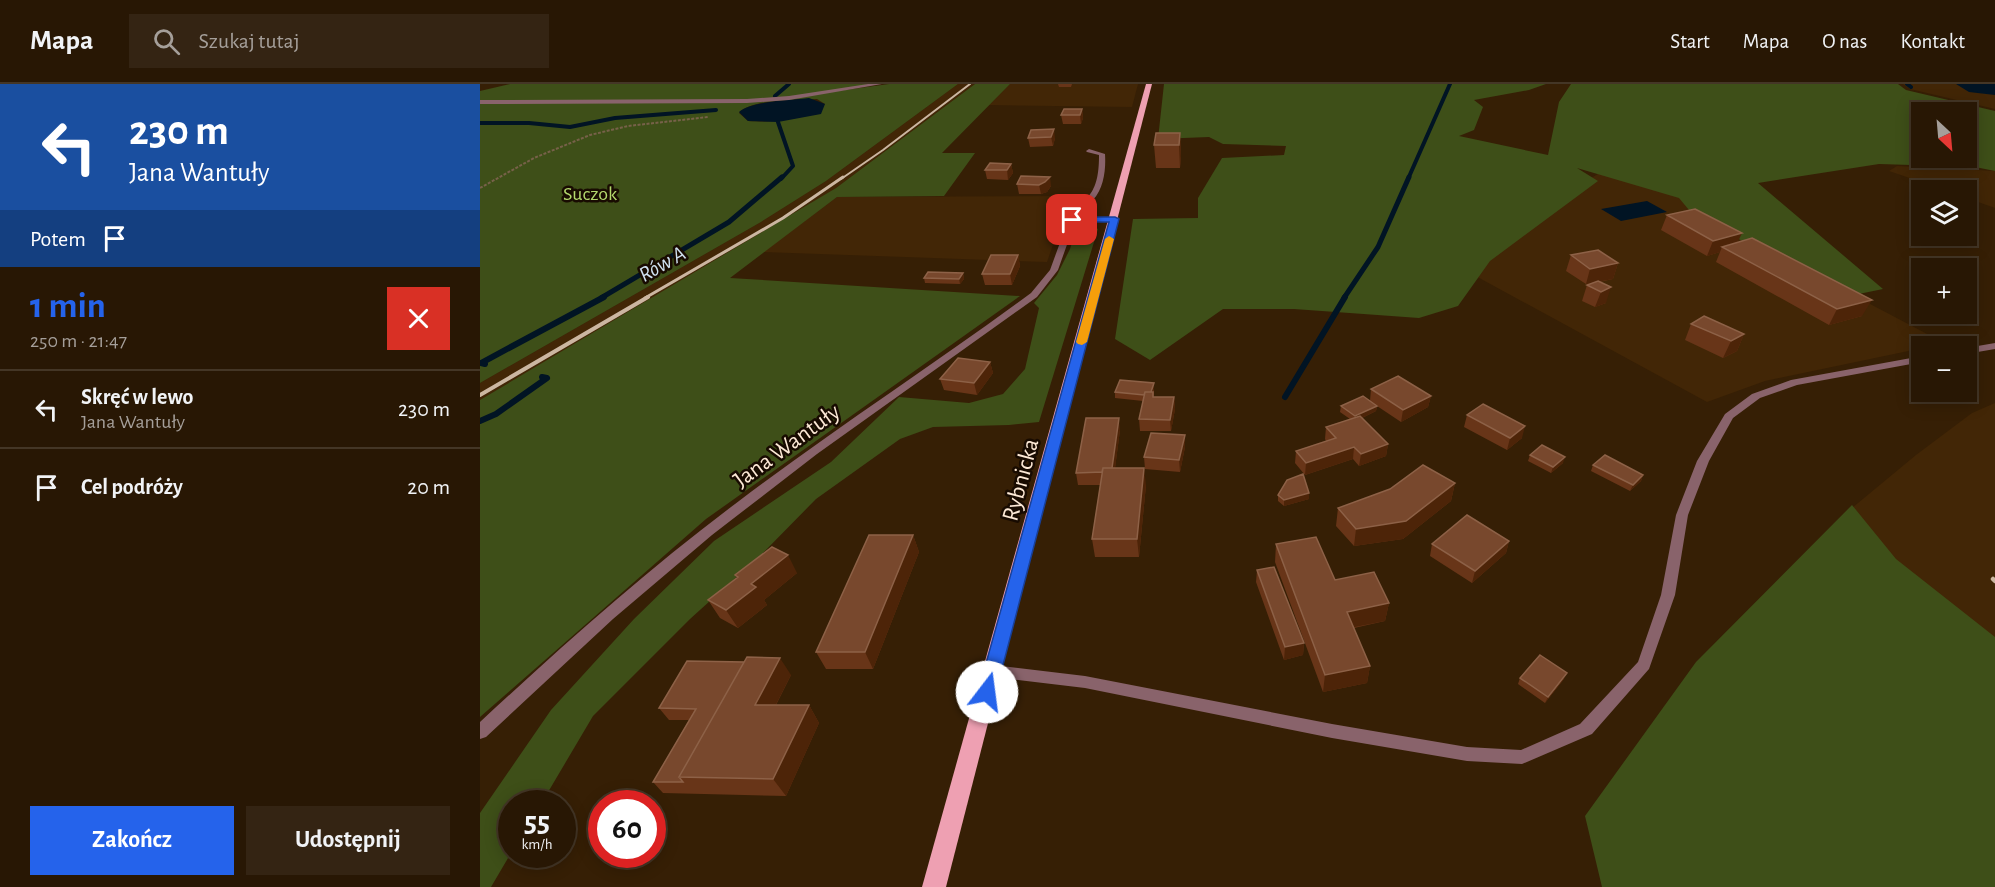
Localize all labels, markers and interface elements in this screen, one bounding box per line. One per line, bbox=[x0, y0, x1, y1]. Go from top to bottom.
search box bbox=[129, 14, 549, 68]
icon: search bbox=[150, 25, 183, 58]
text: Mapa bbox=[30, 27, 93, 55]
text: Szukaj tutaj bbox=[198, 30, 300, 52]
text: Start bbox=[1670, 31, 1710, 52]
text: Mapa bbox=[1743, 31, 1789, 52]
text: O nas bbox=[1822, 31, 1867, 52]
text: Kontakt bbox=[1900, 31, 1965, 52]
north arrow bbox=[1911, 102, 1977, 168]
map controls bbox=[1911, 102, 1977, 402]
icon: left bbox=[30, 108, 108, 186]
text: 230 m bbox=[129, 110, 229, 152]
text: Jana Wantuły bbox=[129, 159, 270, 186]
button: layers bbox=[1911, 180, 1977, 246]
park label: Suczok bbox=[563, 184, 617, 204]
pin bbox=[1046, 194, 1097, 245]
icon: arrive bbox=[1055, 203, 1088, 236]
icon: arrive bbox=[98, 222, 131, 255]
text: Potem bbox=[30, 228, 86, 250]
water label: Rów A bbox=[635, 242, 689, 286]
button: + bbox=[1911, 258, 1977, 324]
button: close bbox=[387, 287, 450, 350]
text: 1 min bbox=[30, 288, 106, 324]
text: 250 m · 21:47 bbox=[30, 331, 127, 351]
button: − bbox=[1911, 336, 1977, 402]
text: Skręć w lewo bbox=[81, 386, 193, 408]
icon: left bbox=[30, 393, 63, 426]
text: 230 m bbox=[398, 398, 450, 420]
street label: Jana Wantuły bbox=[729, 400, 845, 492]
text: Jana Wantuły bbox=[81, 412, 185, 432]
street label: Rybnicka bbox=[999, 436, 1043, 524]
icon: arrive bbox=[30, 471, 63, 504]
text: Cel podróży bbox=[81, 476, 183, 498]
text: 20 m bbox=[407, 476, 450, 498]
position arrow bbox=[955, 660, 1019, 724]
speed limit sign: 60 bbox=[588, 790, 666, 868]
button: Zakończ bbox=[30, 806, 234, 875]
button: Udostępnij bbox=[246, 806, 450, 875]
text: 55 bbox=[524, 807, 550, 837]
text: km/h bbox=[522, 837, 552, 852]

